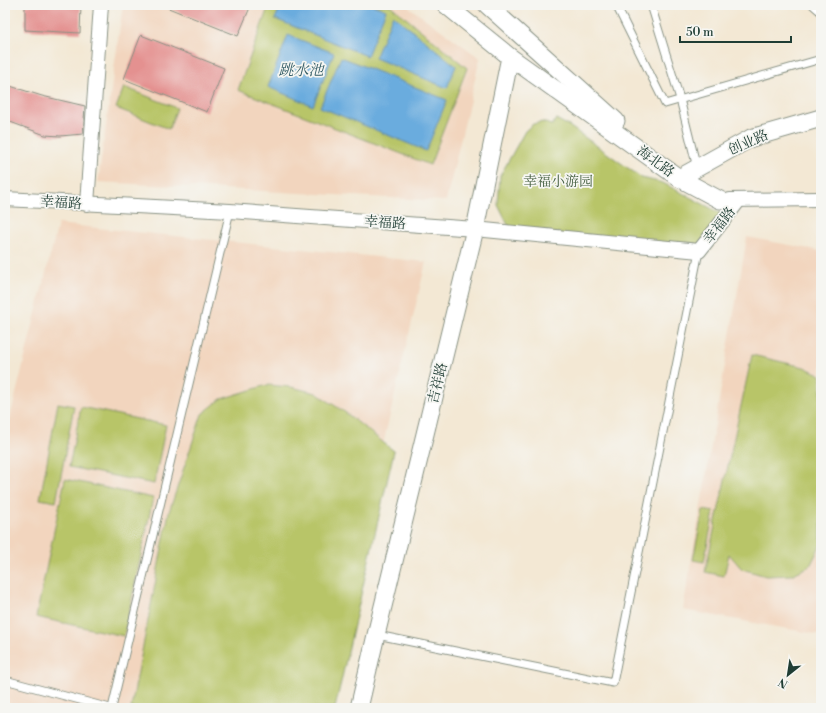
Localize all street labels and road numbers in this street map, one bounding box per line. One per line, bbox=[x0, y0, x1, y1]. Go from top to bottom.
street label: 创业路 bbox=[726, 126, 771, 160]
street label: 海北路 bbox=[633, 142, 678, 181]
street label: 幸福路 bbox=[39, 193, 83, 213]
street label: 幸福路 bbox=[700, 204, 740, 248]
street label: 幸福路 bbox=[363, 213, 407, 233]
street label: 吉祥路 bbox=[424, 361, 452, 406]

